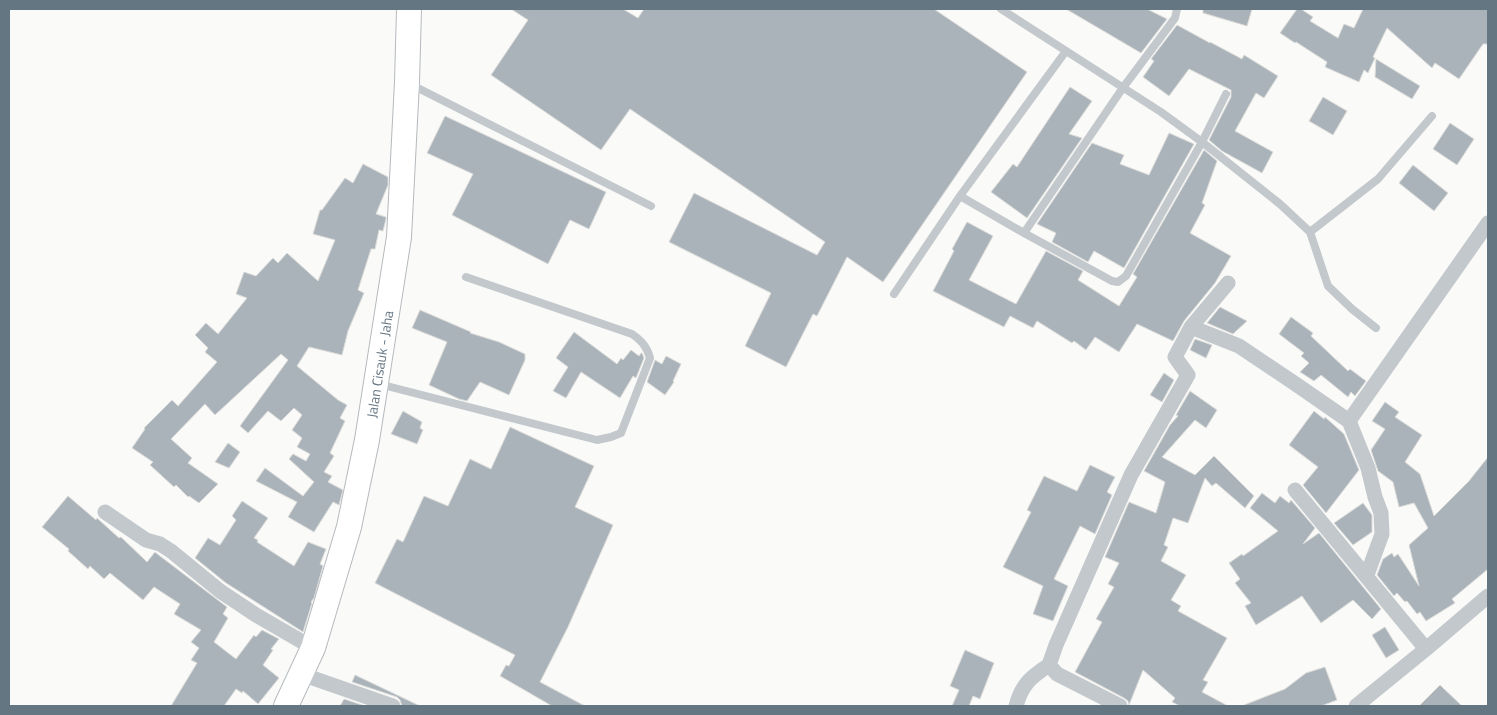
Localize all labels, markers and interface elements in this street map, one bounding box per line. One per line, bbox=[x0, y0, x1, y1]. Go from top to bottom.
street label: Jalan Cisauk - Jaha bbox=[360, 309, 398, 419]

